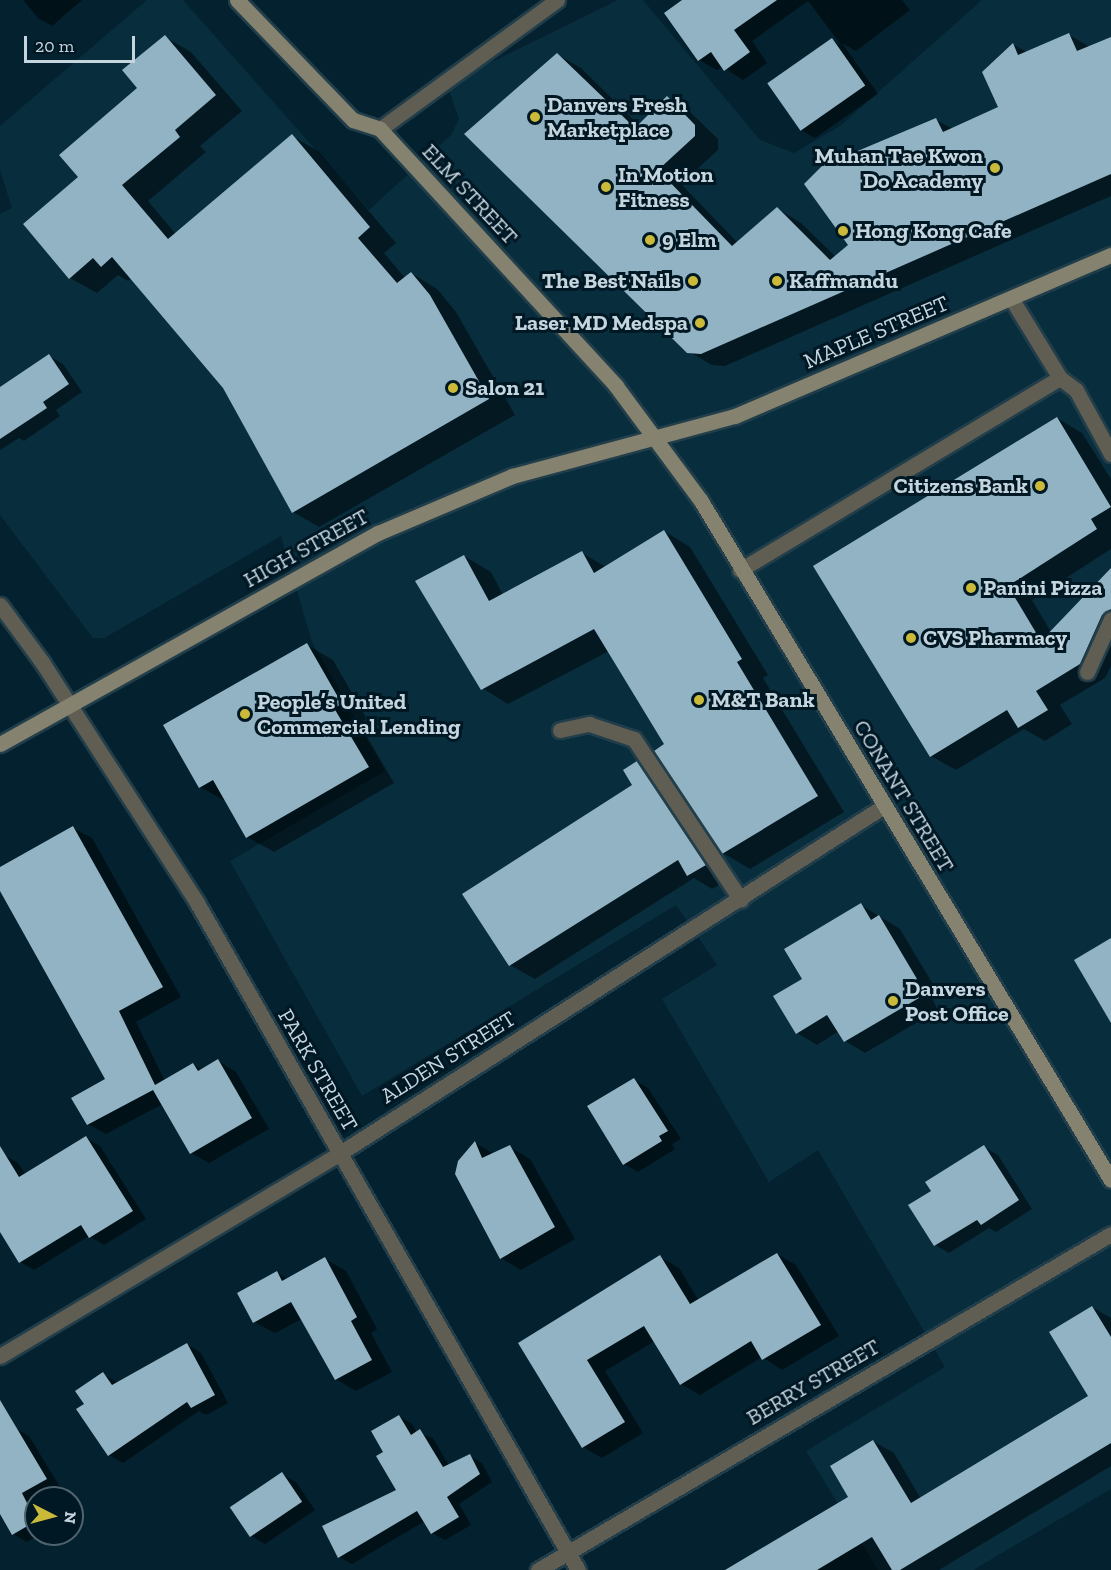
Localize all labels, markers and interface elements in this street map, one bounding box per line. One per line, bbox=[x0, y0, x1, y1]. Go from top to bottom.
scale bar bbox=[27, 24, 138, 62]
text: 20 m bbox=[35, 35, 74, 57]
place label: Danvers Fresh Marketplace bbox=[547, 91, 688, 142]
marker: Danvers Fresh Marketplace bbox=[528, 110, 542, 124]
street label: ELM STREET bbox=[417, 138, 523, 250]
place label: Muhan Tae Kwon Do Academy bbox=[815, 142, 983, 194]
place label: In Motion Fitness bbox=[618, 161, 714, 212]
marker: Muhan Tae Kwon Do Academy bbox=[988, 161, 1002, 175]
marker: In Motion Fitness bbox=[599, 180, 613, 194]
place label: Hong Kong Cafe bbox=[855, 218, 1012, 244]
marker: Hong Kong Cafe bbox=[836, 224, 850, 238]
place label: 9 Elm bbox=[662, 227, 716, 253]
marker: 9 Elm bbox=[643, 233, 657, 247]
place label: The Best Nails bbox=[542, 268, 681, 294]
place label: Kaffmandu bbox=[789, 268, 898, 294]
marker: The Best Nails bbox=[686, 274, 700, 288]
marker: Kaffmandu bbox=[770, 274, 784, 288]
street label: MAPLE STREET bbox=[800, 290, 952, 374]
place label: Laser MD Medspa bbox=[514, 310, 688, 336]
marker: Laser MD Medspa bbox=[693, 316, 707, 330]
place label: Salon 21 bbox=[465, 375, 544, 401]
marker: Salon 21 bbox=[446, 381, 460, 395]
place label: Citizens Bank bbox=[894, 473, 1028, 499]
marker: Citizens Bank bbox=[1033, 479, 1047, 493]
street label: HIGH STREET bbox=[239, 503, 373, 593]
place label: Panini Pizza bbox=[983, 575, 1102, 601]
marker: Panini Pizza bbox=[964, 581, 978, 595]
place label: CVS Pharmacy bbox=[923, 625, 1067, 651]
marker: CVS Pharmacy bbox=[904, 631, 918, 645]
place label: M&T Bank bbox=[711, 687, 815, 713]
place label: People’s United Commercial Lending bbox=[257, 688, 461, 740]
marker: M&T Bank bbox=[692, 693, 706, 707]
marker: People’s United Commercial Lending bbox=[238, 707, 252, 721]
street label: CONANT STREET bbox=[848, 715, 960, 877]
place label: Danvers Post Office bbox=[905, 975, 1009, 1026]
marker: Danvers Post Office bbox=[886, 994, 900, 1008]
street label: PARK STREET bbox=[272, 1004, 364, 1136]
street label: ALDEN STREET bbox=[376, 1005, 520, 1109]
street label: BERRY STREET bbox=[742, 1333, 884, 1431]
north arrow bbox=[24, 1486, 84, 1546]
text: N bbox=[60, 1511, 80, 1525]

